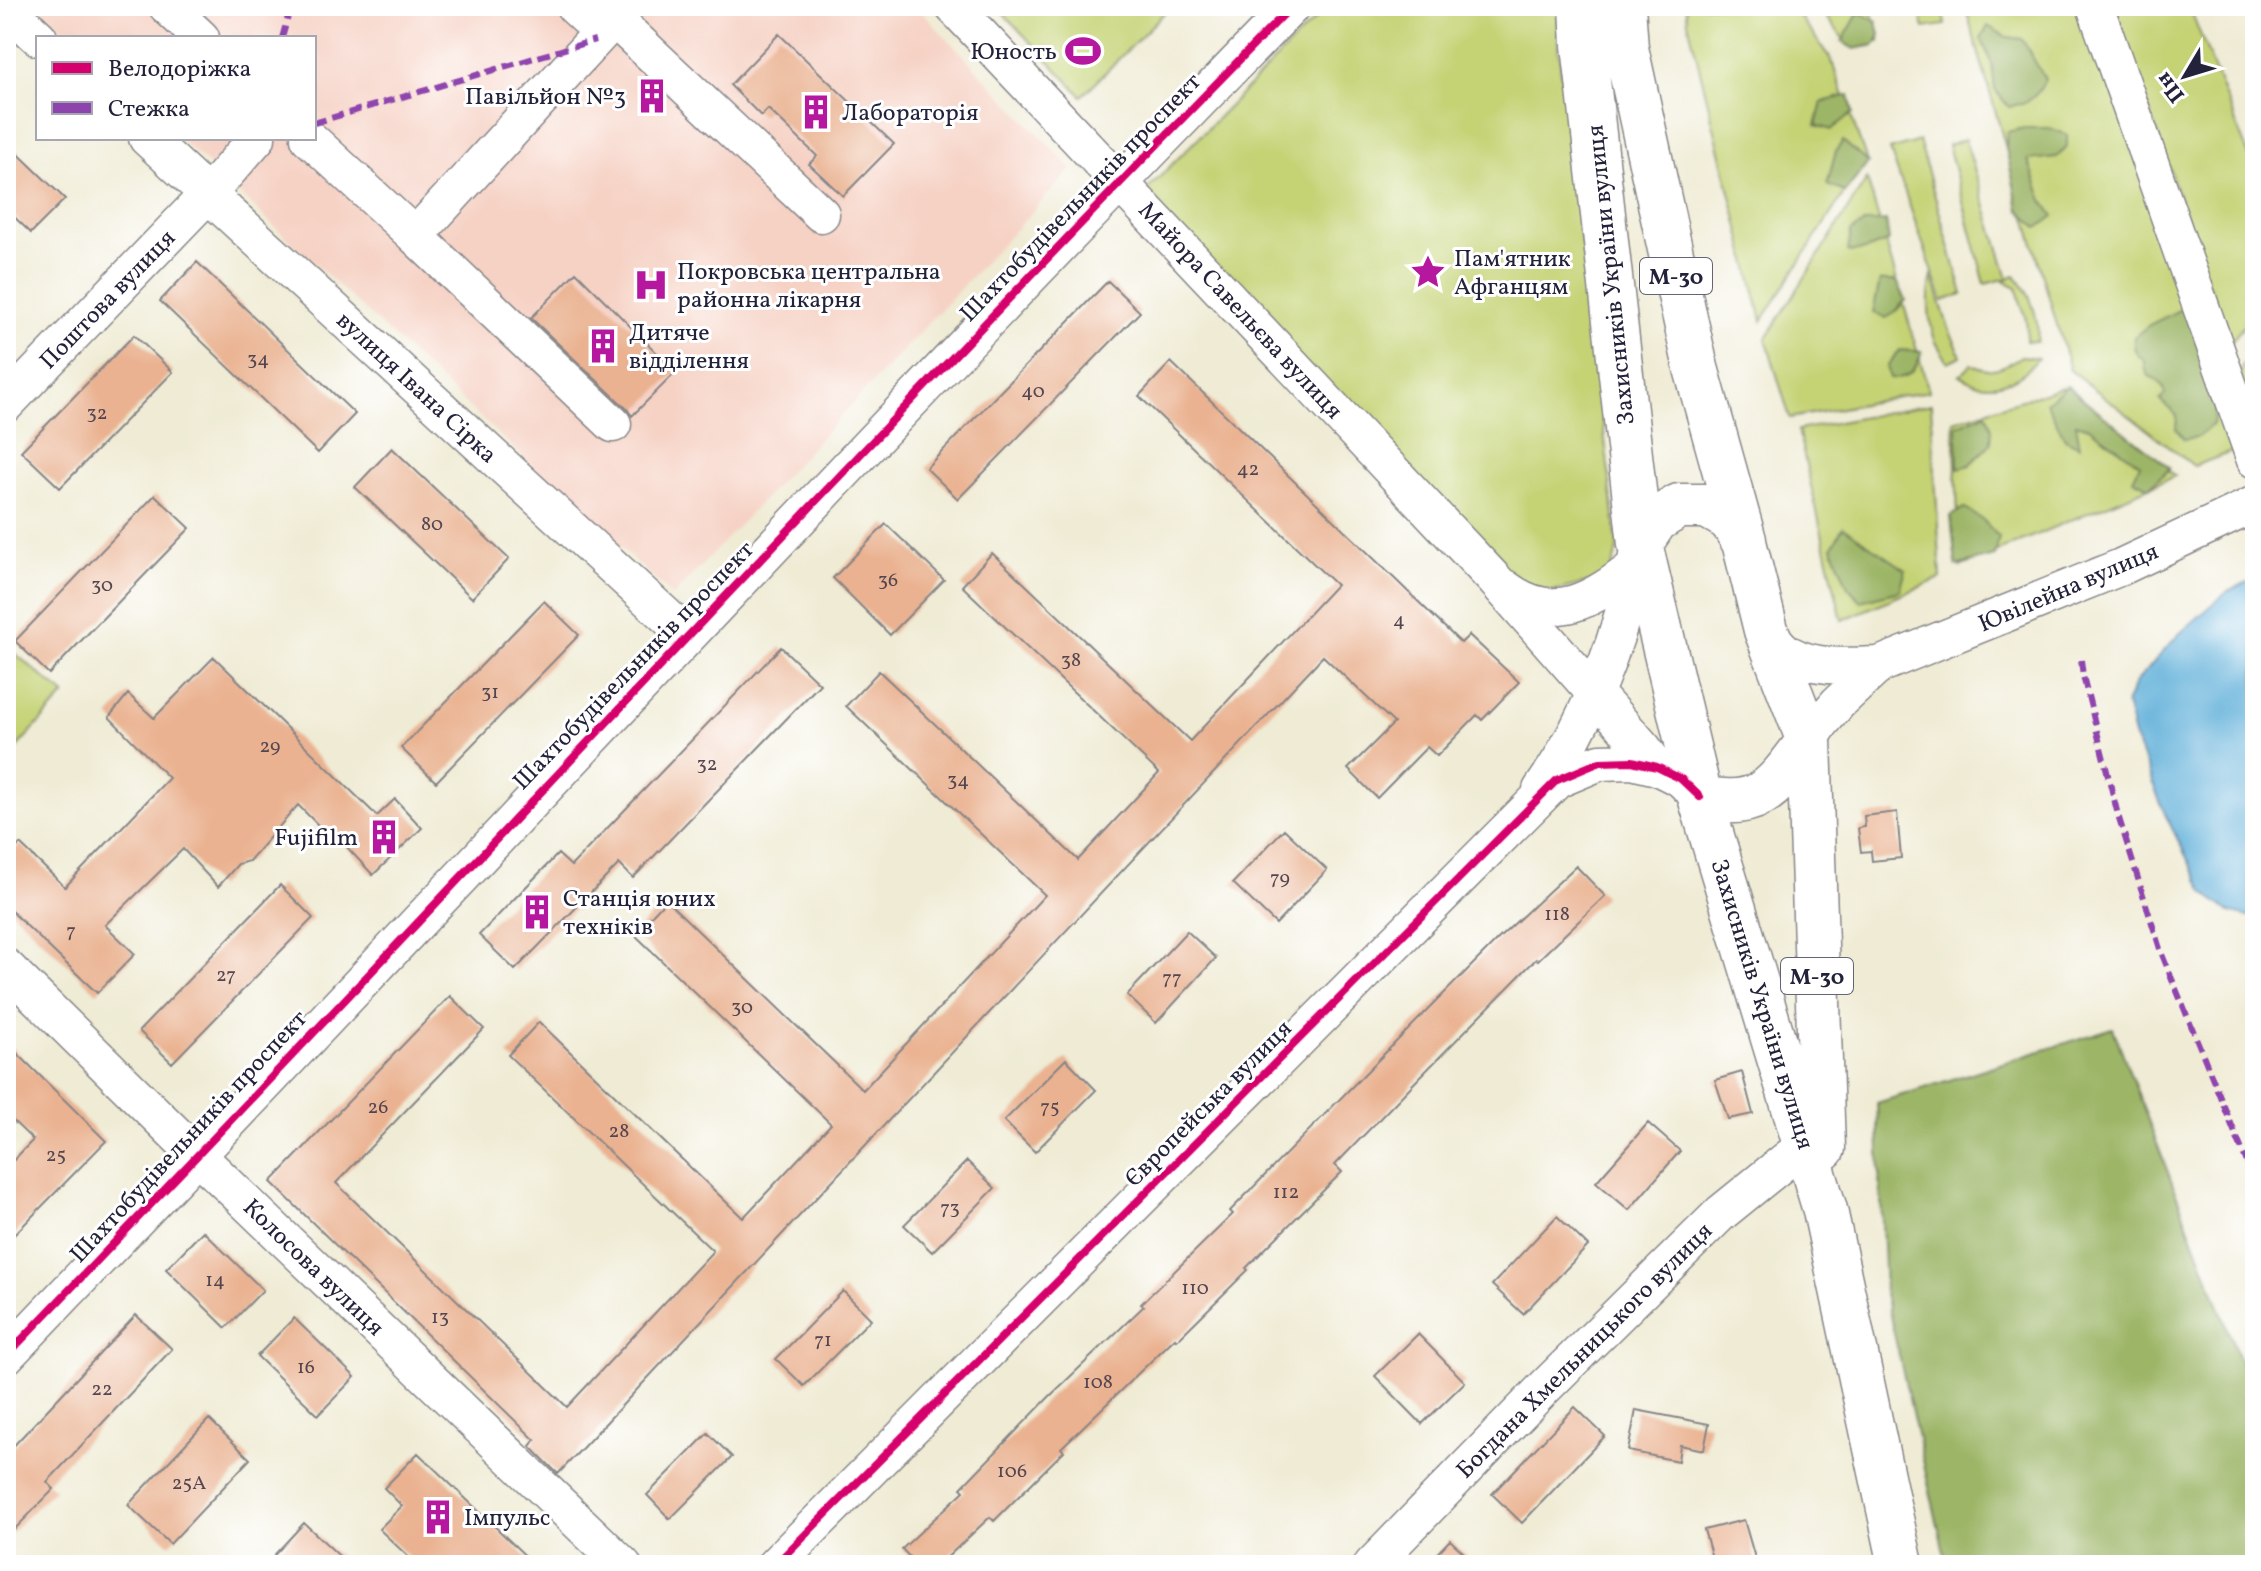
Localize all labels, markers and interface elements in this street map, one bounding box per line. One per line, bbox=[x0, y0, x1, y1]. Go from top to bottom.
sports icon: Юность bbox=[1064, 32, 1102, 70]
legend bbox=[36, 36, 316, 140]
place label: Юность bbox=[970, 36, 1057, 70]
north arrow bbox=[2145, 36, 2225, 116]
text: Велодоріжка bbox=[108, 53, 251, 87]
text: Пн bbox=[2149, 65, 2193, 109]
street label: Шахтобудівельників проспект bbox=[953, 66, 1210, 331]
building icon: Павільйон №3 bbox=[633, 77, 671, 115]
place label: Павільйон №3 bbox=[465, 81, 626, 115]
text: Стежка bbox=[108, 93, 190, 127]
building icon: Лабораторія bbox=[797, 93, 835, 131]
place label: Лабораторія bbox=[842, 97, 979, 131]
street label: Захисників України вулиця bbox=[1579, 123, 1645, 427]
street label: Майора Савельєва вулиця bbox=[1129, 195, 1350, 428]
street label: Поштова вулиця bbox=[33, 223, 184, 378]
place label: Пам'ятник Афганцям bbox=[1454, 243, 1571, 305]
place icon: Пам'ятник Афганцям bbox=[1409, 253, 1447, 291]
place label: Покровська центральна районна лікарня bbox=[677, 256, 941, 318]
road number: М-30 bbox=[1640, 258, 1712, 294]
hospital icon: Покровська центральна районна лікарня bbox=[632, 266, 670, 304]
street label: вулиця Івана Сірка bbox=[328, 305, 504, 472]
place label: Дитяче відділення bbox=[629, 317, 749, 379]
building icon: Дитяче відділення bbox=[584, 327, 622, 365]
house number: 34 bbox=[247, 346, 269, 374]
house number: 40 bbox=[1021, 378, 1045, 406]
house number: 32 bbox=[87, 400, 108, 428]
house number: 42 bbox=[1237, 456, 1259, 484]
house number: 80 bbox=[421, 511, 443, 539]
street label: Шахтобудівельників проспект bbox=[506, 534, 763, 799]
street label: Ювілейна вулиця bbox=[1973, 536, 2164, 642]
house number: 36 bbox=[878, 567, 898, 595]
house number: 30 bbox=[91, 572, 113, 600]
house number: 4 bbox=[1393, 607, 1405, 635]
house number: 38 bbox=[1061, 647, 1081, 675]
house number: 31 bbox=[481, 679, 499, 707]
house number: 29 bbox=[260, 733, 280, 761]
house number: 32 bbox=[697, 751, 718, 779]
house number: 34 bbox=[947, 767, 969, 795]
building icon: Fujifilm bbox=[365, 818, 403, 856]
place label: Fujifilm bbox=[274, 822, 358, 856]
street label: Захисників України вулиця bbox=[1701, 855, 1821, 1154]
house number: 79 bbox=[1270, 865, 1290, 893]
place label: Станція юних техніків bbox=[563, 883, 716, 945]
building icon: Станція юних техніків bbox=[518, 893, 556, 931]
house number: 118 bbox=[1544, 901, 1570, 929]
house number: 7 bbox=[66, 918, 76, 946]
road number: М-30 bbox=[1781, 958, 1853, 994]
house number: 27 bbox=[216, 962, 236, 990]
house number: 77 bbox=[1162, 965, 1182, 993]
house number: 30 bbox=[731, 994, 753, 1022]
street label: Шахтобудівельників проспект bbox=[63, 1003, 316, 1271]
street label: Європейська вулиця bbox=[1118, 1013, 1301, 1196]
house number: 26 bbox=[368, 1094, 388, 1122]
house number: 75 bbox=[1040, 1094, 1060, 1122]
house number: 28 bbox=[609, 1118, 629, 1146]
house number: 25 bbox=[46, 1142, 66, 1170]
house number: 112 bbox=[1273, 1179, 1299, 1207]
street label: Колосова вулиця bbox=[234, 1192, 391, 1345]
house number: 73 bbox=[940, 1195, 960, 1223]
street label: Богдана Хмельницького вулиця bbox=[1450, 1216, 1721, 1487]
house number: 14 bbox=[205, 1267, 225, 1295]
house number: 110 bbox=[1181, 1275, 1209, 1303]
house number: 13 bbox=[431, 1304, 449, 1332]
house number: 71 bbox=[814, 1327, 832, 1355]
house number: 16 bbox=[297, 1354, 315, 1382]
house number: 108 bbox=[1083, 1369, 1113, 1397]
house number: 22 bbox=[91, 1376, 113, 1404]
house number: 106 bbox=[997, 1458, 1027, 1486]
house number: 25А bbox=[172, 1470, 206, 1498]
building icon: Імпульс bbox=[419, 1498, 457, 1536]
place label: Імпульс bbox=[464, 1502, 550, 1536]

